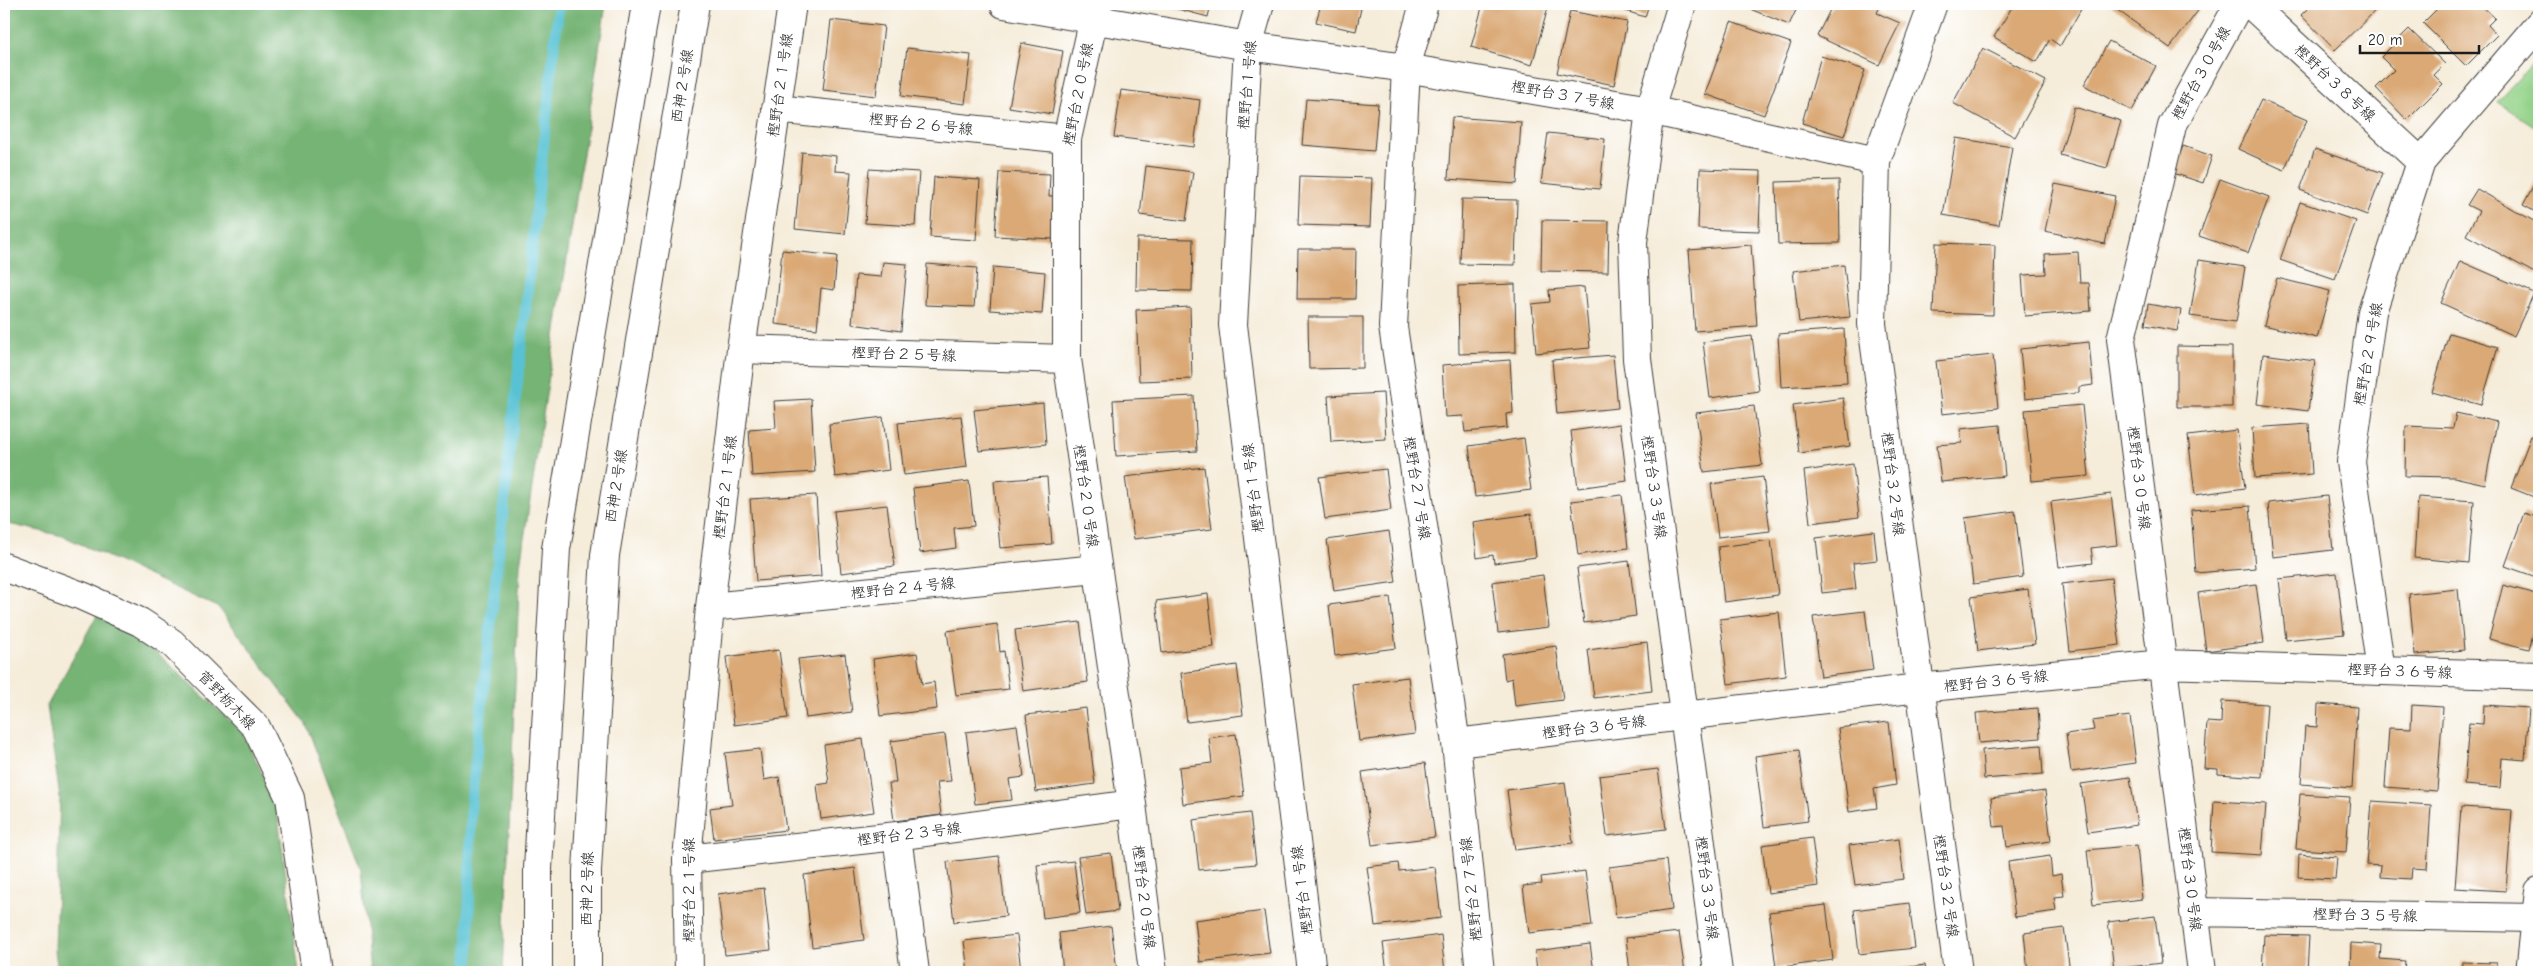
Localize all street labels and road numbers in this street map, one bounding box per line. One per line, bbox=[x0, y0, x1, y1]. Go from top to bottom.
street label: 樫野台３０号線 bbox=[2168, 23, 2234, 123]
street label: 樫野台２１号線 bbox=[764, 32, 796, 138]
street label: 樫野台１号線 bbox=[1234, 39, 1260, 131]
street label: 樫野台２０号線 bbox=[1059, 41, 1097, 147]
street label: 樫野台３８号線 bbox=[2290, 41, 2380, 125]
street label: 西神２号線 bbox=[667, 48, 697, 124]
street label: 樫野台３７号線 bbox=[1510, 77, 1616, 113]
street label: 樫野台２６号線 bbox=[868, 110, 974, 138]
street label: 樫野台２９号線 bbox=[2350, 301, 2386, 407]
street label: 樫野台２５号線 bbox=[851, 343, 957, 365]
street label: 樫野台３０号線 bbox=[2124, 425, 2154, 531]
street label: 樫野台３２号線 bbox=[1878, 431, 1908, 537]
street label: 樫野台２１号線 bbox=[710, 434, 740, 540]
street label: 樫野台３３号線 bbox=[1638, 434, 1670, 540]
street label: 樫野台２７号線 bbox=[1400, 435, 1434, 541]
street label: 樫野台１号線 bbox=[1239, 442, 1267, 534]
street label: 樫野台２０号線 bbox=[1070, 443, 1102, 549]
street label: 西神２号線 bbox=[601, 448, 631, 524]
street label: 樫野台２４号線 bbox=[850, 574, 956, 602]
street label: 樫野台３６号線 bbox=[2347, 660, 2453, 682]
street label: 菅野栃木線 bbox=[194, 667, 260, 733]
street label: 樫野台３６号線 bbox=[1943, 667, 2049, 695]
street label: 樫野台３６号線 bbox=[1541, 712, 1647, 742]
street label: 樫野台２３号線 bbox=[856, 819, 962, 849]
street label: 樫野台３０号線 bbox=[2175, 826, 2205, 932]
street label: 樫野台３２号線 bbox=[1930, 833, 1962, 939]
street label: 樫野台３３号線 bbox=[1692, 835, 1722, 941]
street label: 樫野台２７号線 bbox=[1457, 836, 1485, 942]
street label: 樫野台２１号線 bbox=[680, 837, 698, 943]
street label: 樫野台２０号線 bbox=[1129, 844, 1159, 950]
street label: 樫野台１号線 bbox=[1288, 844, 1316, 936]
street label: 西神２号線 bbox=[577, 851, 597, 927]
street label: 樫野台３５号線 bbox=[2312, 905, 2418, 925]

